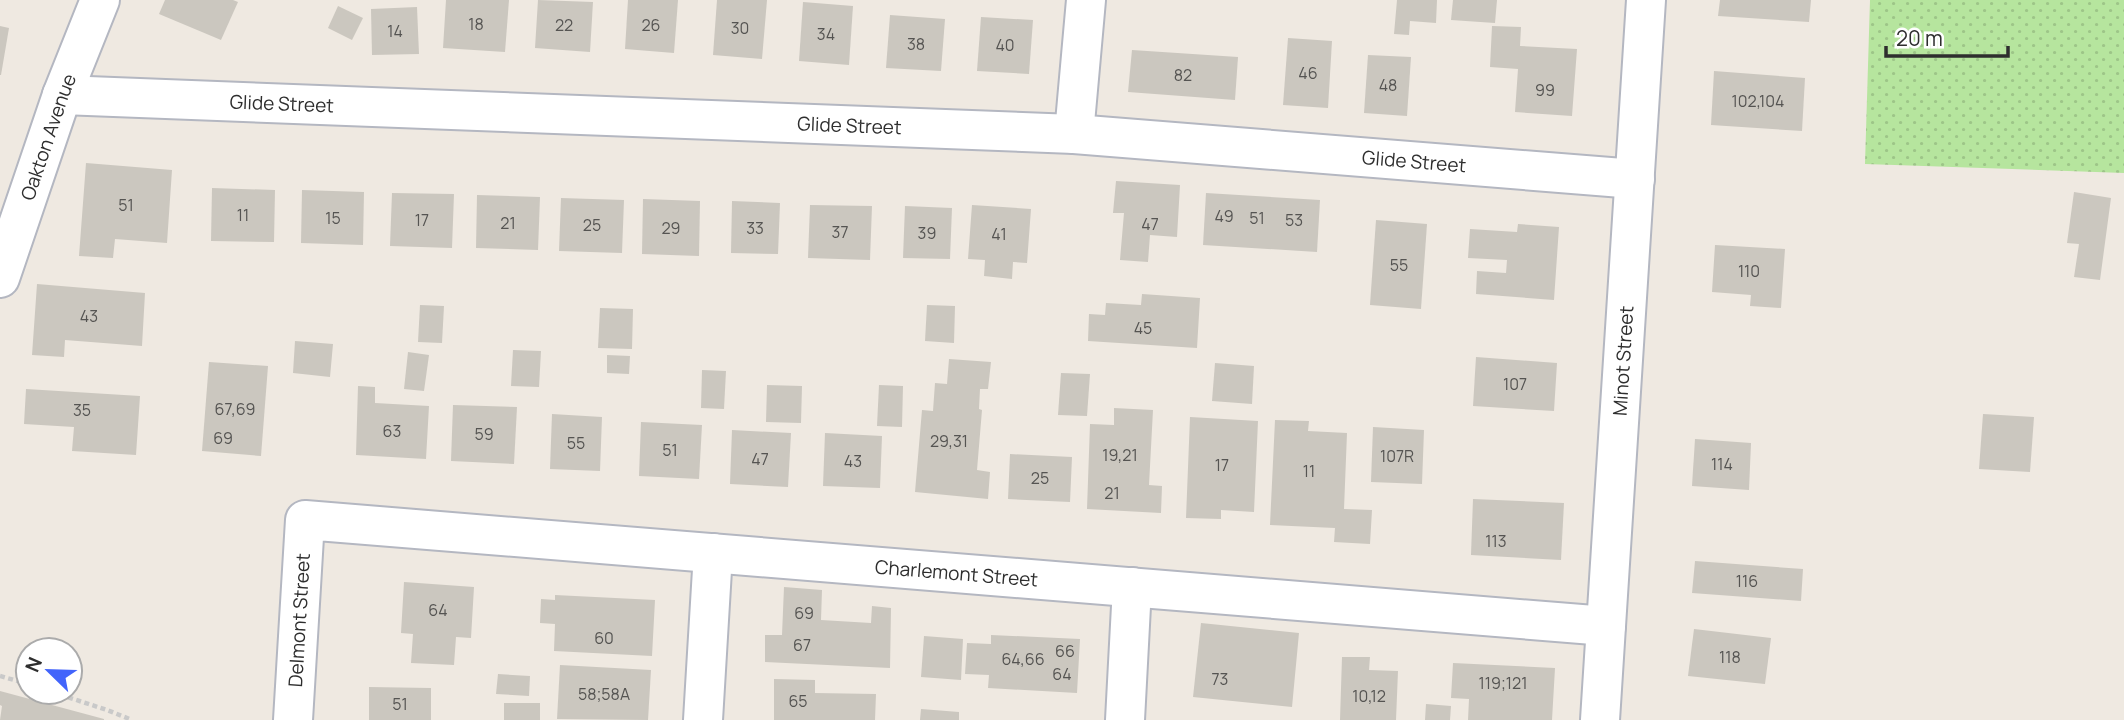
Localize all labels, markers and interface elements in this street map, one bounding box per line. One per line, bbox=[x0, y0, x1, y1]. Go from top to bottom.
house number: 18 bbox=[468, 13, 484, 35]
house number: 22 bbox=[555, 14, 573, 36]
house number: 26 bbox=[641, 14, 661, 36]
scale bar bbox=[1886, 14, 2008, 58]
house number: 30 bbox=[731, 17, 749, 39]
house number: 14 bbox=[387, 20, 403, 42]
house number: 34 bbox=[817, 23, 835, 45]
text: 20 m bbox=[1896, 24, 1943, 52]
house number: 38 bbox=[907, 33, 925, 55]
house number: 40 bbox=[995, 34, 1015, 56]
house number: 46 bbox=[1298, 62, 1318, 84]
house number: 82 bbox=[1174, 64, 1192, 86]
street label: Oakton Avenue bbox=[14, 70, 82, 204]
house number: 48 bbox=[1379, 74, 1397, 96]
house number: 99 bbox=[1535, 79, 1555, 101]
street label: Glide Street bbox=[229, 88, 334, 118]
house number: 102,104 bbox=[1732, 90, 1784, 112]
street label: Glide Street bbox=[797, 110, 902, 140]
street label: Glide Street bbox=[1361, 144, 1467, 178]
house number: 51 bbox=[118, 194, 134, 216]
house number: 11 bbox=[237, 204, 249, 226]
house number: 49 bbox=[1214, 205, 1234, 227]
house number: 15 bbox=[325, 207, 341, 229]
house number: 51 bbox=[1249, 207, 1265, 229]
house number: 17 bbox=[415, 209, 429, 231]
house number: 53 bbox=[1285, 209, 1303, 231]
house number: 21 bbox=[500, 212, 516, 234]
house number: 47 bbox=[1141, 213, 1159, 235]
house number: 25 bbox=[583, 214, 601, 236]
house number: 29 bbox=[661, 217, 681, 239]
house number: 33 bbox=[746, 217, 764, 239]
house number: 37 bbox=[832, 221, 848, 243]
house number: 39 bbox=[918, 222, 936, 244]
house number: 41 bbox=[991, 223, 1007, 245]
house number: 55 bbox=[1390, 254, 1408, 276]
house number: 110 bbox=[1738, 260, 1760, 282]
house number: 43 bbox=[80, 305, 98, 327]
street label: Minot Street bbox=[1606, 305, 1639, 417]
house number: 45 bbox=[1134, 317, 1152, 339]
house number: 107 bbox=[1503, 373, 1527, 395]
house number: 67,69 bbox=[215, 398, 255, 420]
house number: 35 bbox=[73, 399, 91, 421]
house number: 63 bbox=[383, 420, 401, 442]
house number: 59 bbox=[474, 423, 494, 445]
house number: 69 bbox=[213, 427, 233, 449]
house number: 29,31 bbox=[930, 430, 968, 452]
house number: 55 bbox=[567, 432, 585, 454]
house number: 51 bbox=[662, 439, 678, 461]
house number: 19,21 bbox=[1102, 444, 1138, 466]
house number: 107R bbox=[1380, 445, 1414, 467]
house number: 47 bbox=[751, 448, 769, 470]
house number: 43 bbox=[844, 450, 862, 472]
house number: 114 bbox=[1711, 453, 1733, 475]
house number: 17 bbox=[1215, 454, 1229, 476]
house number: 11 bbox=[1303, 460, 1315, 482]
house number: 25 bbox=[1031, 467, 1049, 489]
house number: 21 bbox=[1104, 482, 1120, 504]
house number: 113 bbox=[1485, 530, 1507, 552]
street label: Delmont Street bbox=[282, 552, 316, 688]
street label: Charlemont Street bbox=[874, 553, 1039, 593]
house number: 116 bbox=[1736, 570, 1758, 592]
house number: 64 bbox=[428, 599, 448, 621]
house number: 69 bbox=[794, 602, 814, 624]
house number: 60 bbox=[594, 627, 614, 649]
house number: 67 bbox=[793, 634, 811, 656]
north arrow bbox=[14, 636, 84, 706]
house number: 66 bbox=[1055, 640, 1075, 662]
house number: 118 bbox=[1719, 646, 1741, 668]
house number: 64,66 bbox=[1001, 648, 1045, 670]
text: N bbox=[19, 653, 48, 676]
house number: 64 bbox=[1052, 663, 1072, 685]
house number: 73 bbox=[1212, 668, 1228, 690]
house number: 119;121 bbox=[1479, 672, 1527, 694]
house number: 58;58A bbox=[578, 683, 630, 705]
house number: 10,12 bbox=[1352, 685, 1386, 707]
house number: 65 bbox=[788, 690, 808, 712]
house number: 51 bbox=[392, 693, 408, 715]

